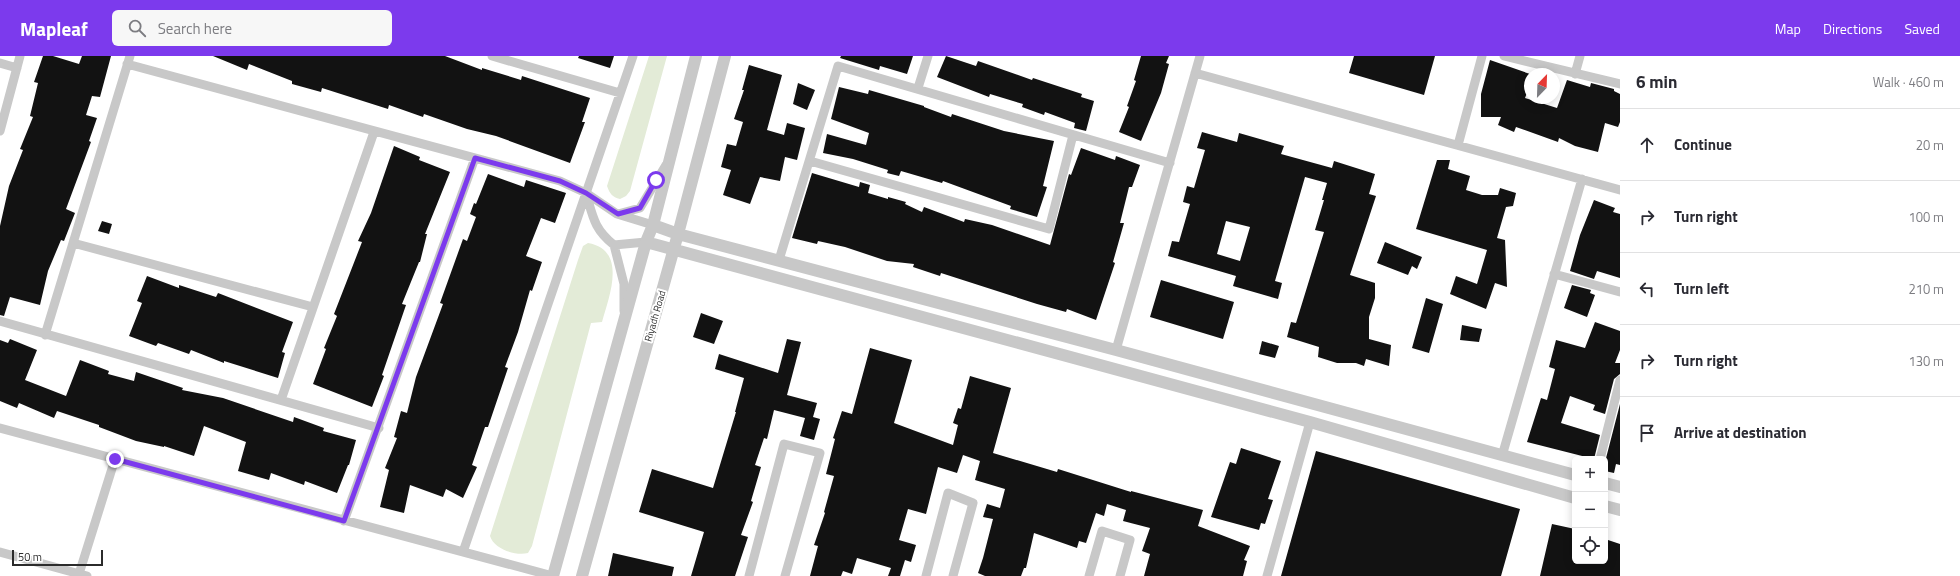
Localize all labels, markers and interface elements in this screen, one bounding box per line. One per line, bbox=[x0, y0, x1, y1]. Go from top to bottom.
search box bbox=[112, 10, 392, 46]
text: Mapleaf bbox=[20, 14, 88, 43]
icon: search bbox=[126, 17, 148, 39]
text: Search here bbox=[158, 17, 232, 40]
text: Map bbox=[1775, 18, 1801, 39]
text: Directions bbox=[1823, 18, 1882, 39]
text: Saved bbox=[1904, 18, 1940, 39]
north arrow bbox=[1524, 68, 1560, 104]
text: 6 min bbox=[1636, 69, 1677, 95]
text: Walk · 460 m bbox=[1873, 72, 1944, 92]
text: Continue bbox=[1674, 133, 1732, 156]
icon: ahead bbox=[1636, 134, 1658, 156]
text: 20 m bbox=[1916, 135, 1944, 155]
route start bbox=[647, 171, 665, 189]
text: Turn right bbox=[1674, 205, 1738, 228]
icon: right bbox=[1636, 206, 1658, 228]
text: 100 m bbox=[1908, 207, 1944, 227]
text: Turn left bbox=[1674, 277, 1729, 300]
icon: left bbox=[1636, 278, 1658, 300]
text: 210 m bbox=[1908, 279, 1944, 299]
street label: Riyadh Road bbox=[641, 289, 669, 343]
text: Turn right bbox=[1674, 349, 1738, 372]
icon: right bbox=[1636, 350, 1658, 372]
text: 130 m bbox=[1908, 351, 1944, 371]
text: Arrive at destination bbox=[1674, 421, 1807, 444]
icon: arrive bbox=[1636, 422, 1658, 444]
route end bbox=[106, 450, 124, 468]
map controls bbox=[1572, 456, 1608, 564]
button: + bbox=[1572, 456, 1608, 492]
button: − bbox=[1572, 492, 1608, 528]
button: locate bbox=[1572, 528, 1608, 564]
scale bar bbox=[12, 548, 103, 567]
text: 50 m bbox=[18, 549, 42, 565]

